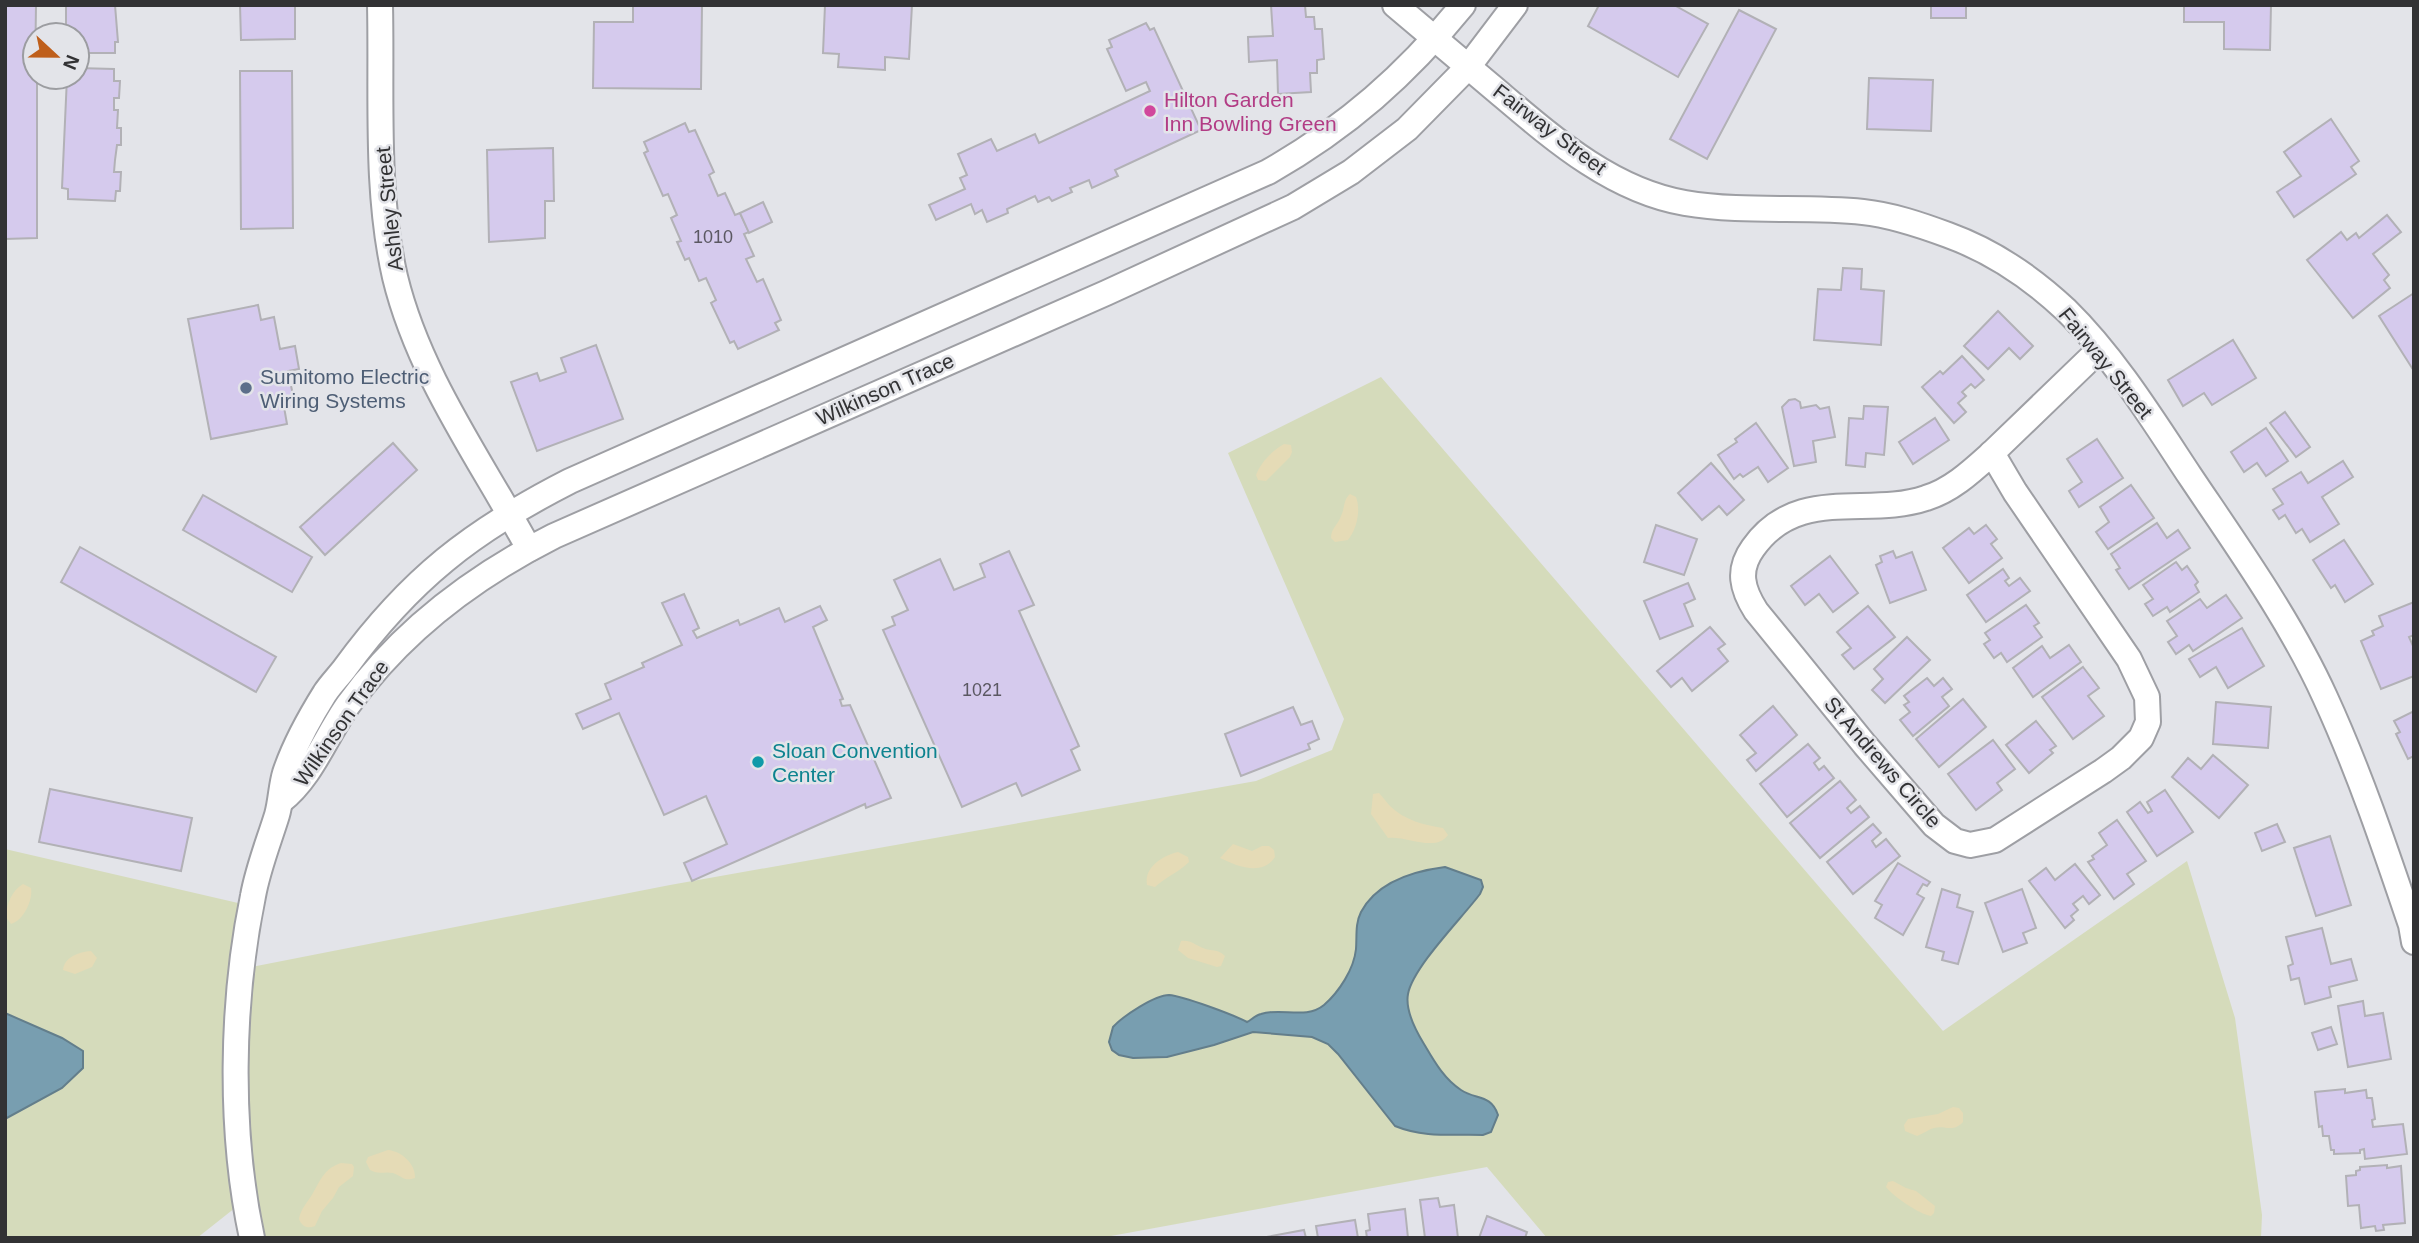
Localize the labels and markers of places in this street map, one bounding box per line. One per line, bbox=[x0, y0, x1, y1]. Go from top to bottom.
place label: Hilton Garden Inn Bowling Green bbox=[1164, 88, 1337, 135]
marker: Hilton Garden Inn Bowling Green bbox=[1142, 103, 1158, 119]
place label: Sumitomo Electric Wiring Systems bbox=[260, 365, 429, 412]
marker: Sumitomo Electric Wiring Systems bbox=[238, 380, 254, 396]
place label: Sloan Convention Center bbox=[772, 739, 938, 786]
marker: Sloan Convention Center bbox=[750, 754, 766, 770]

